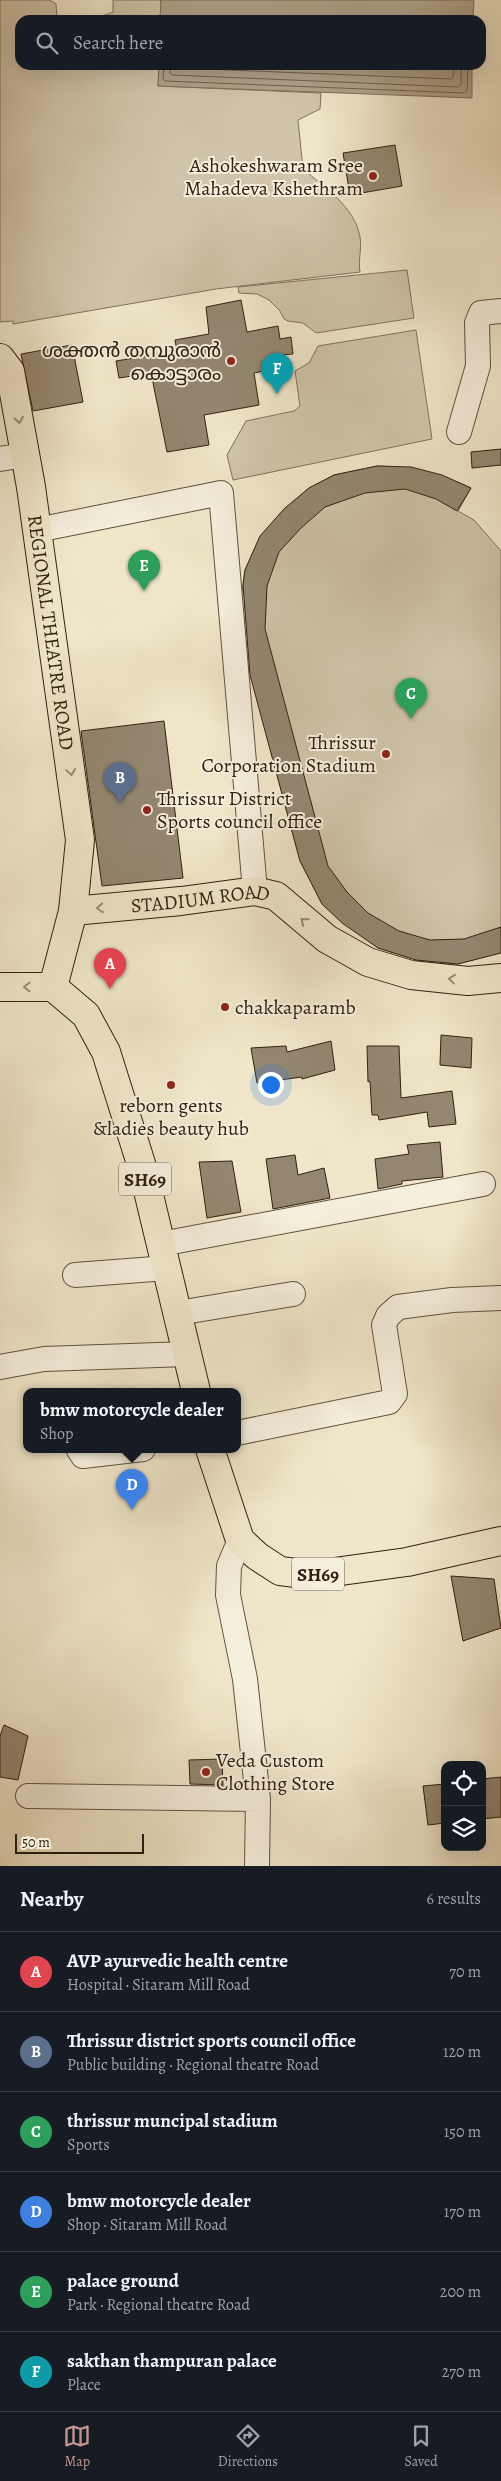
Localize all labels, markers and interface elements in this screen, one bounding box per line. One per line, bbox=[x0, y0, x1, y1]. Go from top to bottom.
search box bbox=[15, 15, 486, 70]
icon: search bbox=[33, 29, 61, 57]
text: Search here bbox=[73, 30, 163, 56]
place label: Ashokeshwaram Sree Mahadeva Kshethram bbox=[184, 152, 363, 202]
marker: Ashokeshwaram Sree Mahadeva Kshethram bbox=[367, 170, 379, 182]
place label: ശക്തൻ തമ്പുരാൻ കൊട്ടാരം bbox=[42, 337, 221, 387]
pin: F bbox=[261, 353, 293, 394]
marker: ശക്തൻ തമ്പുരാൻ കൊട്ടാരം bbox=[225, 355, 237, 367]
one-way arrow bbox=[13, 416, 23, 425]
street label: REGIONAL THEATRE ROAD bbox=[21, 513, 80, 752]
pin: E bbox=[128, 550, 160, 591]
pin: C bbox=[395, 678, 427, 719]
place label: Thrissur Corporation Stadium bbox=[201, 729, 376, 779]
marker: Thrissur Corporation Stadium bbox=[380, 748, 392, 760]
pin: B bbox=[104, 762, 136, 803]
one-way arrow bbox=[65, 768, 76, 776]
place label: Thrissur District Sports council office bbox=[157, 785, 322, 835]
marker: Thrissur District Sports council office bbox=[141, 804, 153, 816]
street label: STADIUM ROAD bbox=[130, 878, 272, 920]
one-way arrow bbox=[96, 903, 104, 914]
one-way arrow bbox=[301, 917, 310, 926]
pin: A bbox=[94, 948, 126, 989]
one-way arrow bbox=[448, 974, 456, 985]
one-way arrow bbox=[22, 982, 30, 992]
place label: chakkaparamb bbox=[235, 994, 356, 1021]
marker: chakkaparamb bbox=[219, 1001, 231, 1013]
your location bbox=[258, 1072, 284, 1098]
marker: reborn gents &ladies beauty hub bbox=[165, 1079, 177, 1091]
place label: reborn gents &ladies beauty hub bbox=[93, 1092, 249, 1142]
road number: SH69 bbox=[119, 1162, 171, 1196]
popup bbox=[23, 1388, 241, 1453]
text: bmw motorcycle dealer bbox=[40, 1397, 224, 1423]
text: Shop bbox=[40, 1423, 73, 1445]
pin: D bbox=[116, 1469, 148, 1510]
road number: SH69 bbox=[292, 1558, 344, 1590]
place label: Veda Custom Clothing Store bbox=[215, 1747, 335, 1797]
map controls bbox=[441, 1761, 486, 1851]
button: locate bbox=[441, 1761, 486, 1806]
marker: Veda Custom Clothing Store bbox=[200, 1766, 212, 1778]
button: layers bbox=[441, 1806, 486, 1851]
scale bar bbox=[15, 1831, 144, 1854]
text: 50 m bbox=[22, 1833, 50, 1852]
text: Nearby bbox=[20, 1885, 83, 1913]
text: 6 results bbox=[427, 1888, 481, 1910]
text: AVP ayurvedic health centre bbox=[67, 1948, 288, 1974]
text: A bbox=[31, 1961, 41, 1983]
text: 70 m bbox=[449, 1961, 481, 1983]
text: Hospital · Sitaram Mill Road bbox=[67, 1974, 250, 1996]
text: Thrissur district sports council office bbox=[67, 2028, 356, 2054]
text: B bbox=[31, 2041, 41, 2063]
text: 120 m bbox=[443, 2041, 481, 2063]
text: Public building · Regional theatre Road bbox=[67, 2054, 319, 2076]
text: thrissur muncipal stadium bbox=[67, 2108, 278, 2134]
text: C bbox=[31, 2121, 41, 2143]
text: 150 m bbox=[444, 2121, 481, 2143]
text: Sports bbox=[67, 2134, 110, 2156]
text: bmw motorcycle dealer bbox=[67, 2188, 251, 2214]
text: D bbox=[30, 2201, 42, 2223]
text: 170 m bbox=[444, 2201, 481, 2223]
text: Shop · Sitaram Mill Road bbox=[67, 2214, 227, 2236]
text: palace ground bbox=[67, 2268, 179, 2294]
text: E bbox=[31, 2281, 41, 2303]
text: 200 m bbox=[440, 2281, 481, 2303]
text: Park · Regional theatre Road bbox=[67, 2294, 250, 2316]
text: sakthan thampuran palace bbox=[67, 2348, 277, 2374]
text: F bbox=[32, 2361, 40, 2383]
text: 270 m bbox=[442, 2361, 481, 2383]
text: Place bbox=[67, 2374, 101, 2396]
tab: Map bbox=[63, 2422, 91, 2471]
tab: Directions bbox=[218, 2422, 278, 2471]
tab: Saved bbox=[405, 2422, 438, 2471]

